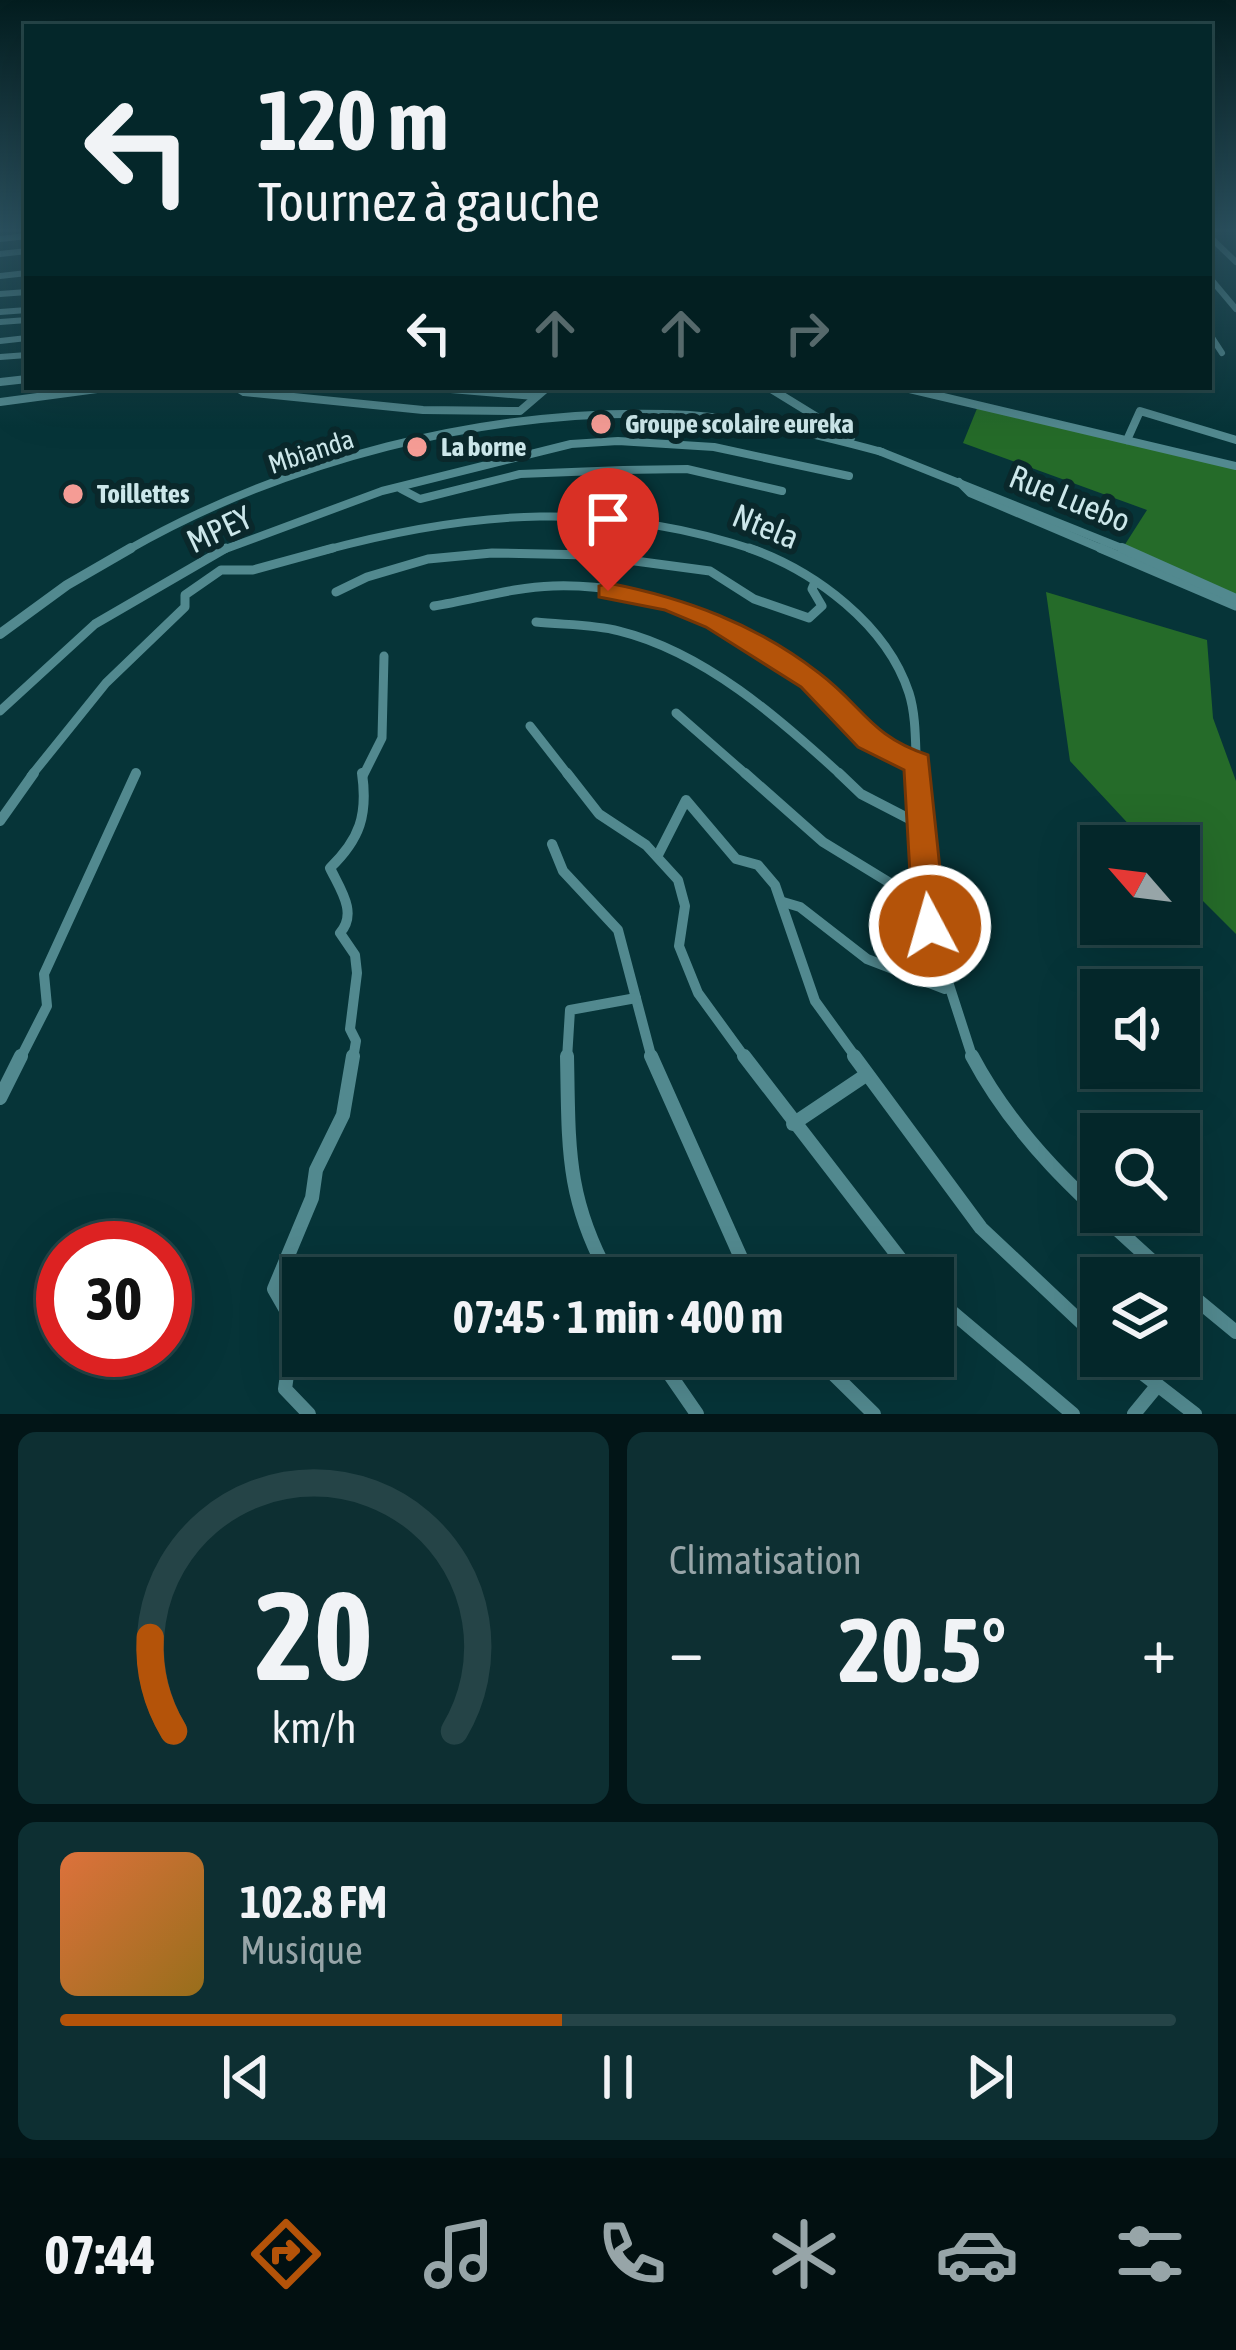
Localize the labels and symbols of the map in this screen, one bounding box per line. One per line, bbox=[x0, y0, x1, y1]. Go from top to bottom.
place label: Groupe scolaire eureka bbox=[625, 408, 854, 439]
marker: Groupe scolaire eureka bbox=[588, 411, 614, 437]
street label: Mbianda bbox=[264, 423, 358, 480]
place label: La borne bbox=[441, 431, 527, 462]
marker: La borne bbox=[404, 434, 430, 460]
street label: Rue Luebo bbox=[1004, 457, 1136, 539]
pin bbox=[557, 468, 659, 591]
place label: Toillettes bbox=[97, 478, 190, 509]
marker: Toillettes bbox=[60, 481, 86, 507]
street label: Ntela bbox=[727, 496, 805, 556]
street label: MPEY bbox=[181, 497, 258, 560]
north arrow bbox=[1080, 825, 1200, 945]
position arrow bbox=[867, 863, 993, 989]
speed limit sign: 30 bbox=[36, 1221, 192, 1377]

